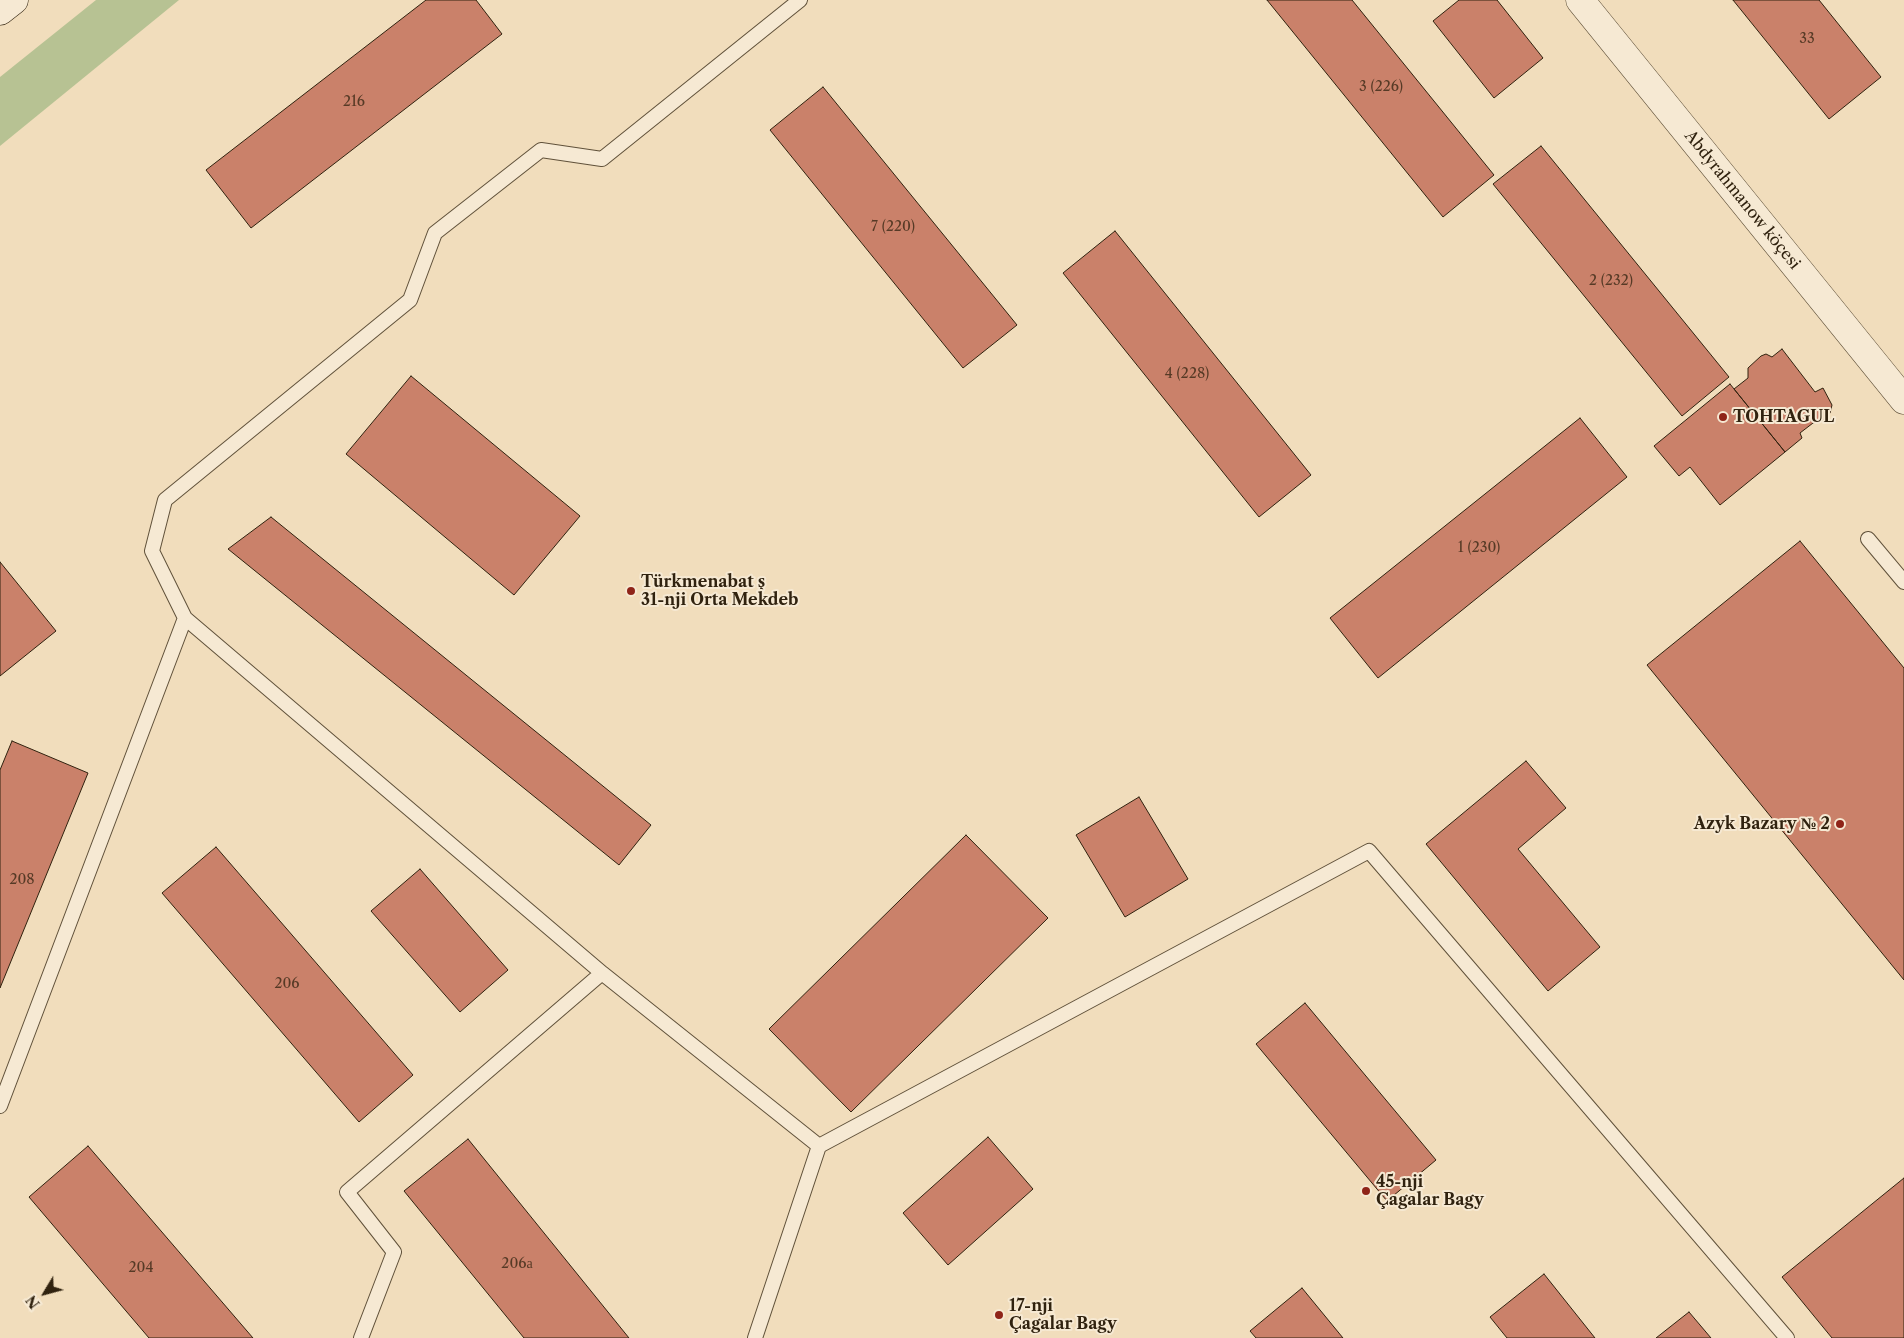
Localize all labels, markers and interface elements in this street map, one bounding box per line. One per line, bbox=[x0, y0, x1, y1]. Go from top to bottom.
house number: 33 bbox=[1799, 31, 1815, 47]
house number: 3 (226) bbox=[1359, 79, 1403, 95]
house number: 216 bbox=[343, 94, 365, 110]
street label: Abdyrahmanow köçesi bbox=[1680, 127, 1804, 273]
house number: 7 (220) bbox=[871, 219, 915, 235]
house number: 2 (232) bbox=[1589, 273, 1633, 289]
house number: 4 (228) bbox=[1165, 366, 1209, 382]
place label: TOHTAGUL bbox=[1733, 407, 1834, 427]
marker: TOHTAGUL bbox=[1717, 411, 1729, 423]
house number: 1 (230) bbox=[1458, 540, 1500, 556]
place label: Türkmenabat ş 31-nji Orta Mekdeb bbox=[641, 572, 798, 610]
marker: Türkmenabat ş 31-nji Orta Mekdeb bbox=[625, 585, 637, 597]
place label: Azyk Bazary № 2 bbox=[1694, 814, 1830, 834]
marker: Azyk Bazary № 2 bbox=[1834, 818, 1846, 830]
house number: 208 bbox=[9, 872, 35, 888]
house number: 206 bbox=[274, 976, 300, 992]
place label: 45-nji Çagalar Bagy bbox=[1376, 1172, 1484, 1210]
marker: 45-nji Çagalar Bagy bbox=[1360, 1185, 1372, 1197]
house number: 206а bbox=[501, 1256, 533, 1272]
house number: 204 bbox=[128, 1260, 154, 1276]
north arrow bbox=[20, 1268, 70, 1318]
text: N bbox=[22, 1292, 44, 1312]
place label: 17-nji Çagalar Bagy bbox=[1009, 1296, 1117, 1334]
marker: 17-nji Çagalar Bagy bbox=[993, 1309, 1005, 1321]

